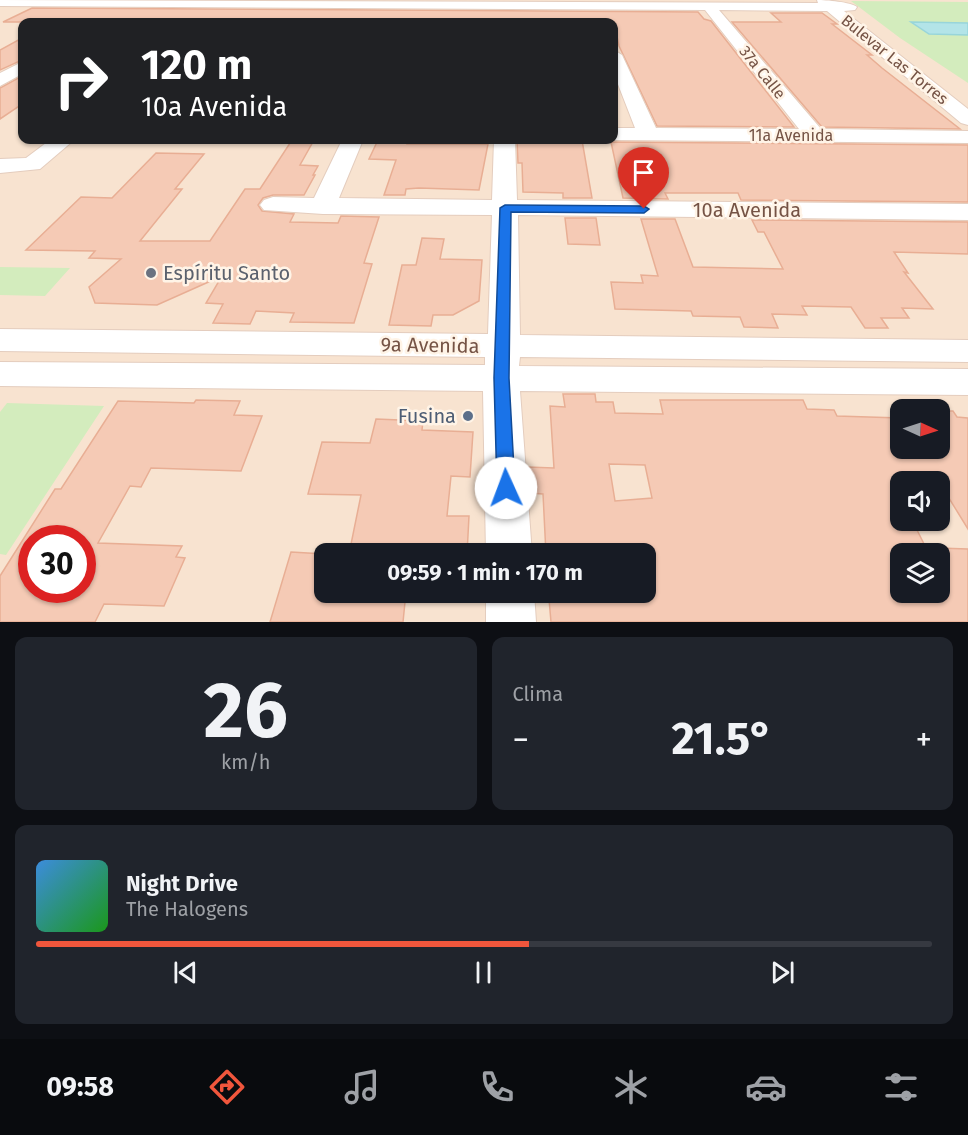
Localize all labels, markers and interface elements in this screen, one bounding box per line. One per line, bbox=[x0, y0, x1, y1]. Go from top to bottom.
street label: Bulevar Las Torres bbox=[837, 11, 952, 108]
text: 120 m bbox=[141, 40, 252, 90]
icon: right bbox=[42, 42, 120, 120]
street label: 37a Calle bbox=[735, 42, 790, 103]
text: 10a Avenida bbox=[141, 91, 287, 123]
street label: 11a Avenida bbox=[749, 126, 833, 145]
pin bbox=[618, 147, 669, 209]
icon: arrive bbox=[627, 156, 660, 189]
street label: 10a Avenida bbox=[693, 198, 801, 222]
place label: Espíritu Santo bbox=[163, 261, 290, 285]
marker: Espíritu Santo bbox=[144, 266, 158, 280]
street label: 9a Avenida bbox=[380, 332, 480, 358]
north arrow bbox=[890, 399, 950, 459]
map controls bbox=[890, 399, 950, 603]
place label: Fusina bbox=[398, 404, 456, 428]
marker: Fusina bbox=[461, 409, 475, 423]
position arrow bbox=[474, 456, 538, 520]
button: sound bbox=[890, 471, 950, 531]
speed limit sign: 30 bbox=[18, 525, 96, 603]
button: layers bbox=[890, 543, 950, 603]
text: 09:59 · 1 min · 170 m bbox=[387, 559, 583, 586]
text: 26 bbox=[204, 664, 288, 758]
text: Clima bbox=[513, 682, 563, 706]
text: 21.5° bbox=[672, 712, 773, 766]
text: − bbox=[513, 720, 529, 760]
text: + bbox=[916, 720, 932, 760]
text: km/h bbox=[221, 750, 271, 774]
text: Night Drive bbox=[126, 870, 238, 897]
text: The Halogens bbox=[126, 897, 248, 921]
icon: previous bbox=[169, 956, 202, 989]
icon: pause bbox=[467, 956, 500, 989]
icon: next bbox=[766, 956, 799, 989]
icon: directions bbox=[206, 1066, 248, 1108]
icon: music bbox=[341, 1066, 383, 1108]
icon: phone bbox=[476, 1066, 518, 1108]
icon: climate bbox=[610, 1066, 652, 1108]
icon: car bbox=[745, 1066, 787, 1108]
icon: filters bbox=[880, 1066, 922, 1108]
text: 09:58 bbox=[46, 1071, 114, 1103]

